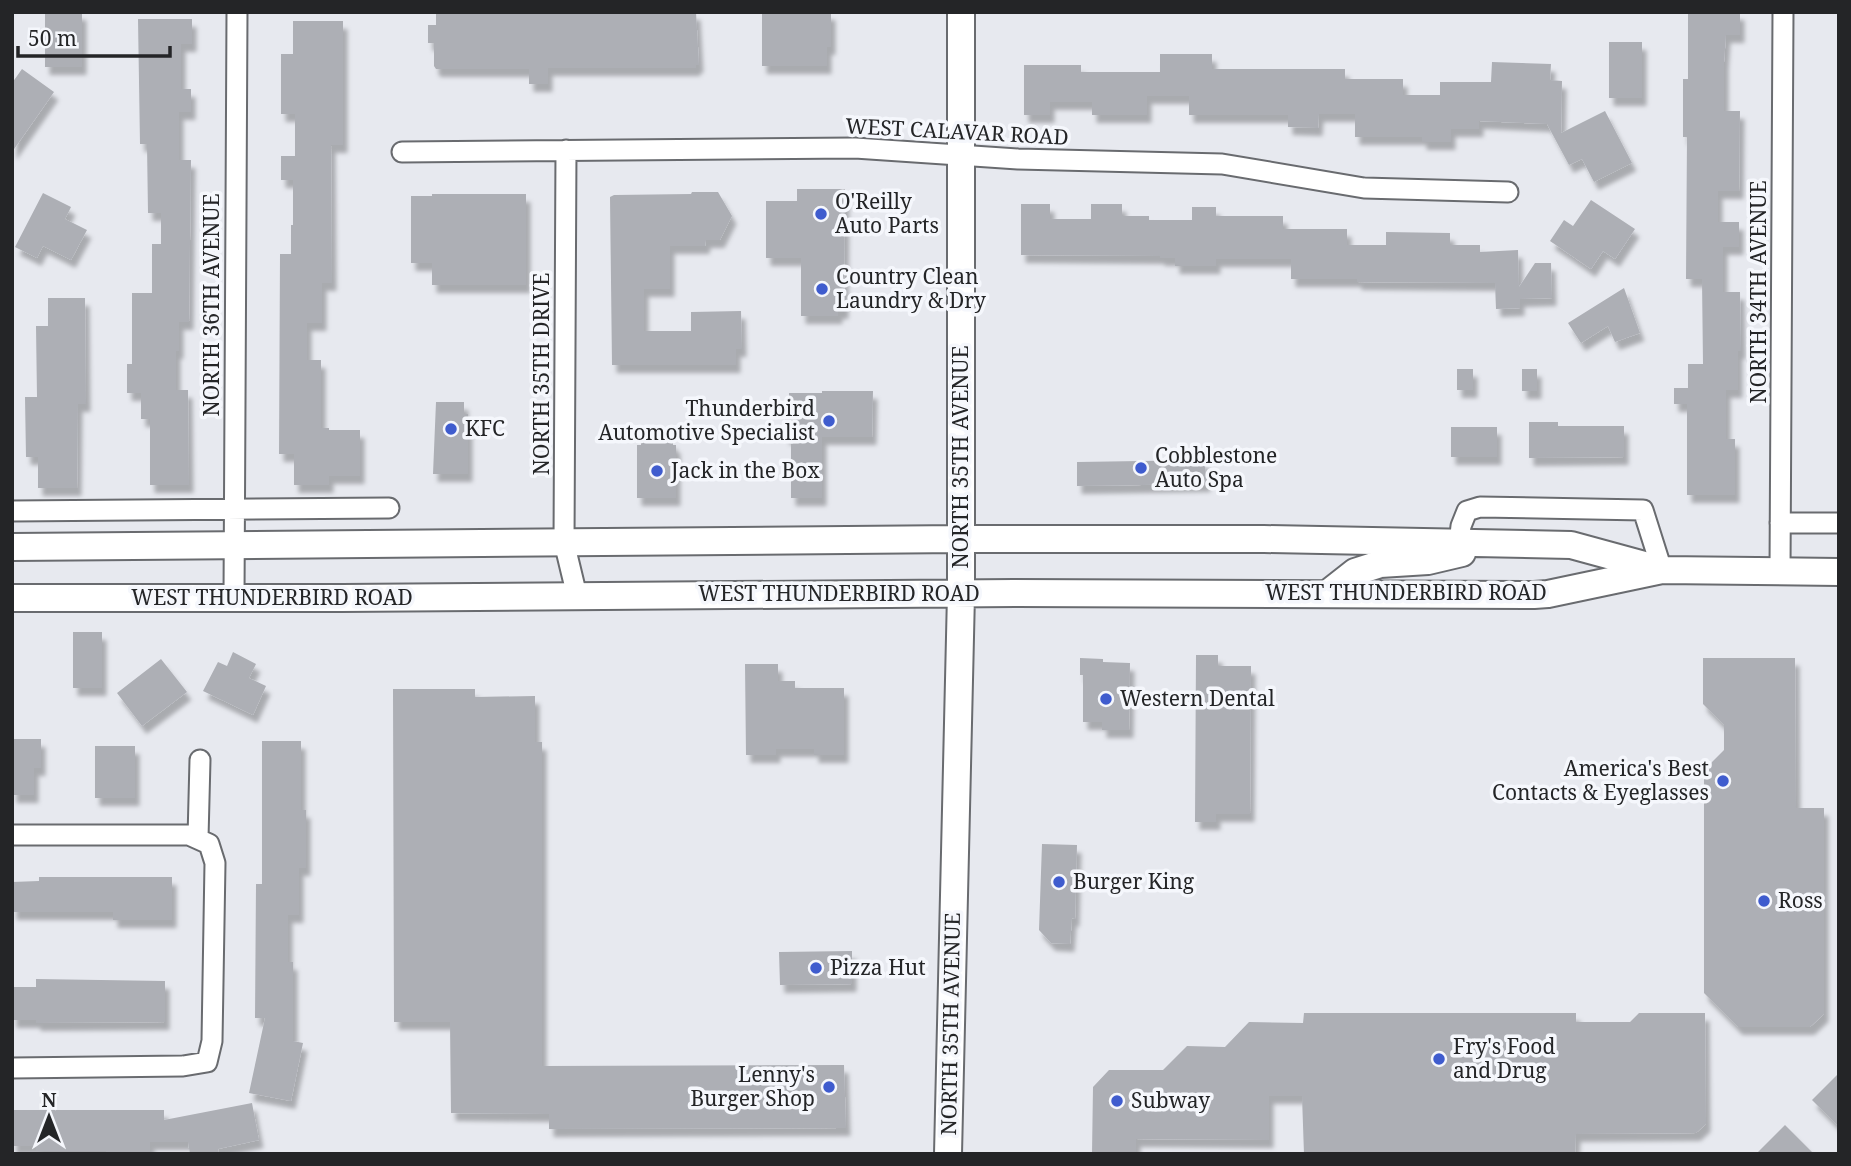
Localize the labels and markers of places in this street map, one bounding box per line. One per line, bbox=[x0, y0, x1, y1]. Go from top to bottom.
place label: O'Reilly Auto Parts bbox=[835, 187, 939, 239]
marker: O'Reilly Auto Parts bbox=[813, 206, 829, 222]
place label: Country Clean Laundry & Dry bbox=[836, 262, 986, 314]
marker: Country Clean Laundry & Dry bbox=[814, 281, 830, 297]
place label: Thunderbird Automotive Specialist bbox=[598, 394, 815, 446]
marker: Thunderbird Automotive Specialist bbox=[821, 413, 837, 429]
place label: KFC bbox=[465, 414, 505, 442]
marker: KFC bbox=[443, 421, 459, 437]
place label: Cobblestone Auto Spa bbox=[1155, 441, 1277, 493]
place label: Jack in the Box bbox=[670, 456, 820, 484]
marker: Cobblestone Auto Spa bbox=[1133, 460, 1149, 476]
marker: Jack in the Box bbox=[649, 463, 665, 479]
place label: Western Dental bbox=[1120, 684, 1275, 712]
marker: Western Dental bbox=[1098, 691, 1114, 707]
place label: America's Best Contacts & Eyeglasses bbox=[1492, 754, 1709, 806]
marker: America's Best Contacts & Eyeglasses bbox=[1715, 773, 1731, 789]
place label: Burger King bbox=[1073, 867, 1195, 895]
marker: Burger King bbox=[1051, 874, 1067, 890]
place label: Ross bbox=[1778, 886, 1823, 914]
marker: Ross bbox=[1756, 893, 1772, 909]
place label: Pizza Hut bbox=[830, 953, 926, 981]
marker: Pizza Hut bbox=[808, 960, 824, 976]
place label: Fry's Food and Drug bbox=[1453, 1032, 1555, 1084]
marker: Fry's Food and Drug bbox=[1431, 1051, 1447, 1067]
place label: Lenny's Burger Shop bbox=[690, 1060, 815, 1112]
marker: Lenny's Burger Shop bbox=[821, 1079, 837, 1095]
place label: Subway bbox=[1131, 1086, 1210, 1114]
marker: Subway bbox=[1109, 1093, 1125, 1109]

